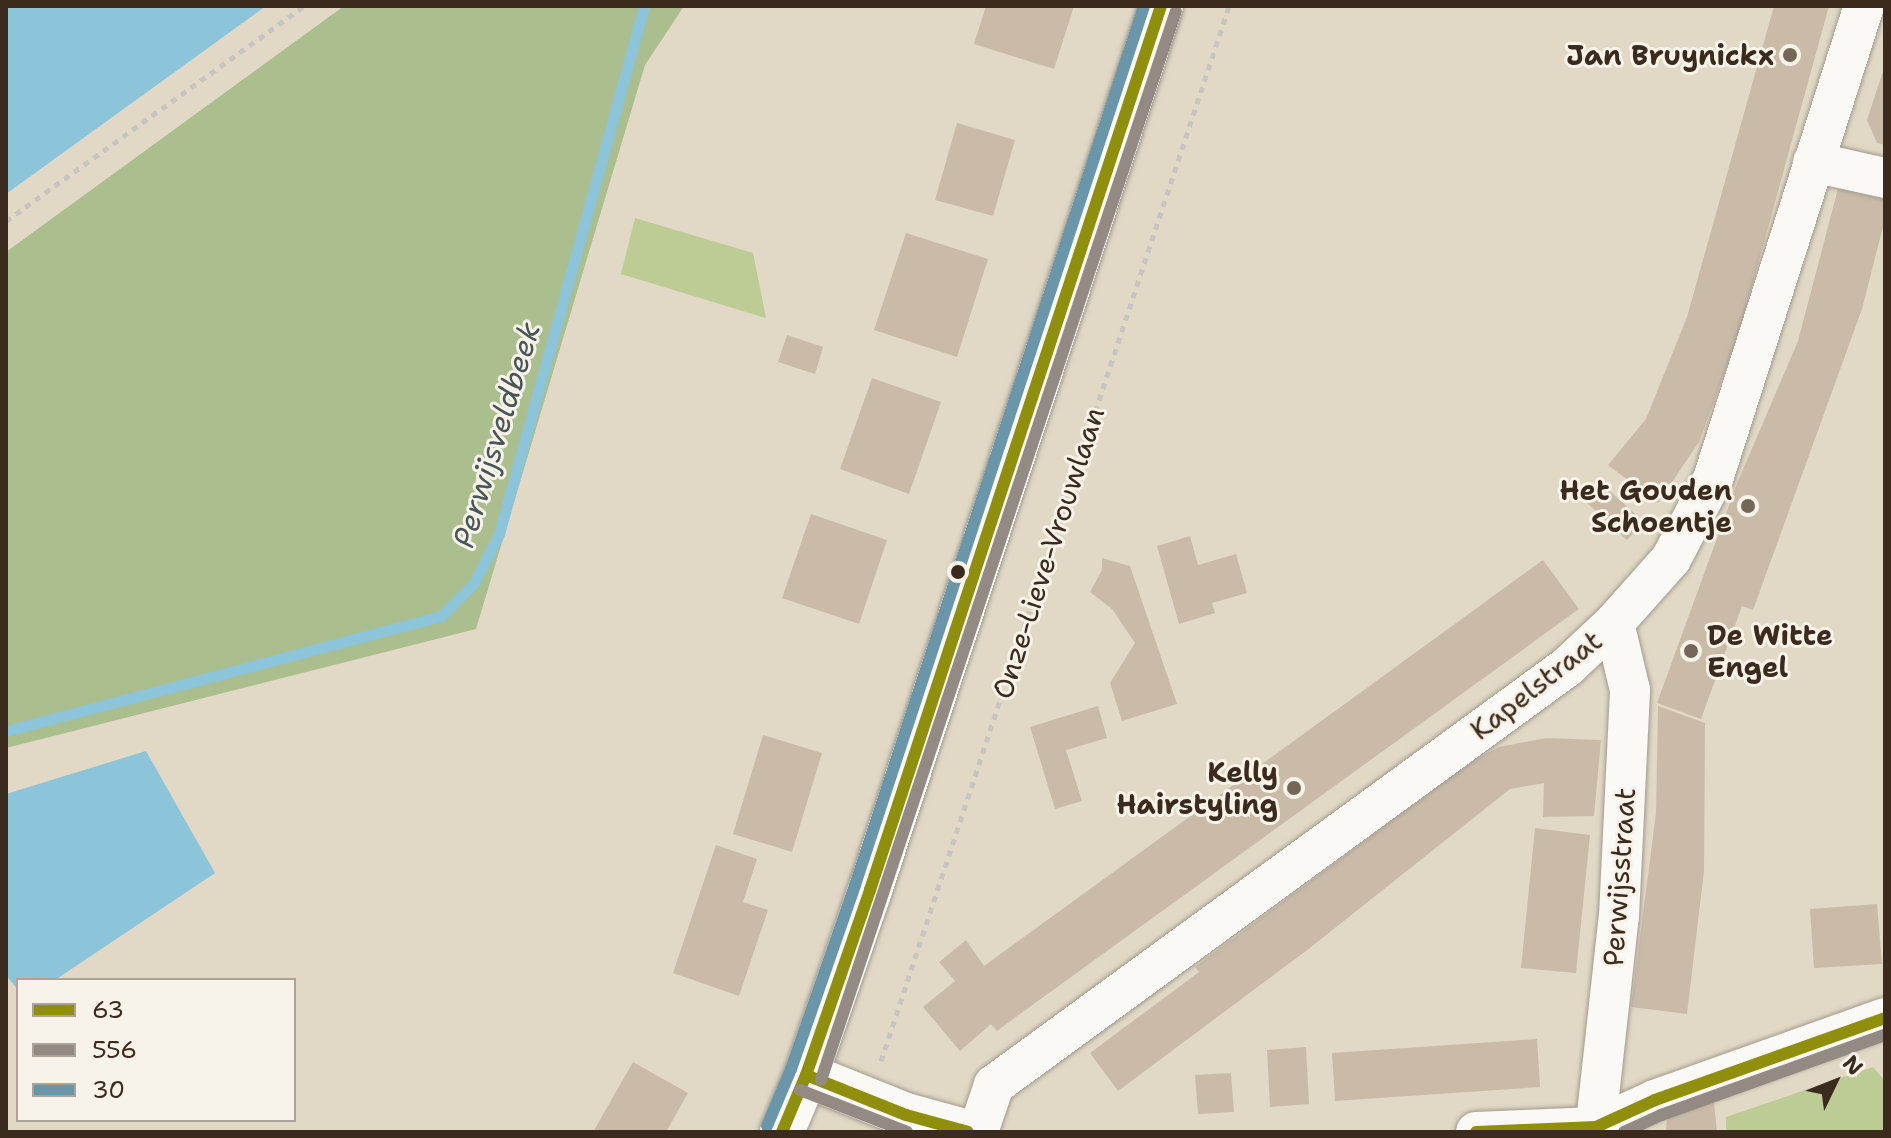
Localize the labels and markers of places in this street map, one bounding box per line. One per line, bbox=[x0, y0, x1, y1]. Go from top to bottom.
place label: Jan Bruynickx bbox=[1566, 38, 1774, 72]
marker: Jan Bruynickx bbox=[1781, 46, 1799, 64]
place label: Het Gouden Schoentje bbox=[1560, 473, 1732, 539]
marker: Het Gouden Schoentje bbox=[1739, 497, 1757, 515]
unlabelled marker bbox=[950, 564, 966, 580]
place label: De Witte Engel bbox=[1707, 618, 1833, 684]
marker: De Witte Engel bbox=[1682, 642, 1700, 660]
place label: Kelly Hairstyling bbox=[1117, 755, 1278, 821]
marker: Kelly Hairstyling bbox=[1285, 779, 1303, 797]

